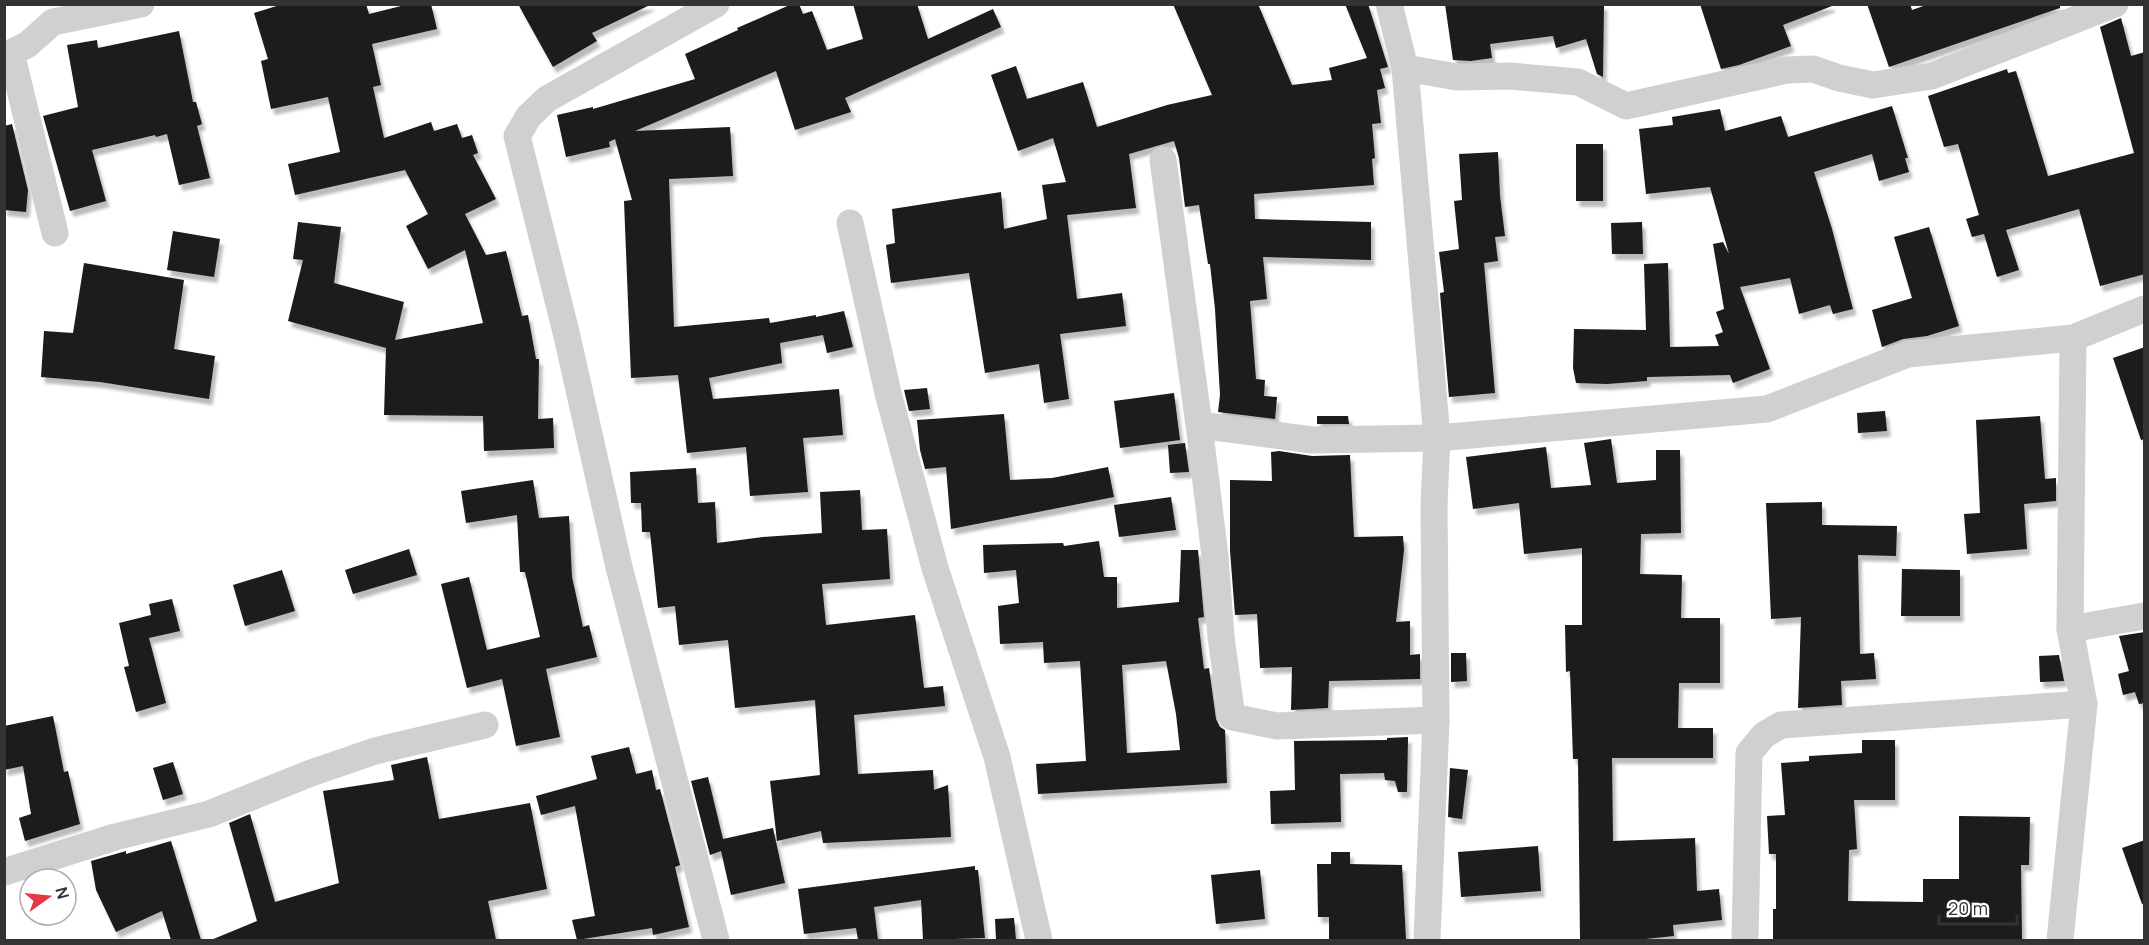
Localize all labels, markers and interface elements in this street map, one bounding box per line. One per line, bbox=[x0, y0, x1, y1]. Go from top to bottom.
north arrow bbox=[18, 867, 78, 927]
text: N bbox=[50, 885, 75, 902]
scale bar bbox=[1939, 888, 2017, 926]
text: 20 m bbox=[1948, 896, 1988, 920]

